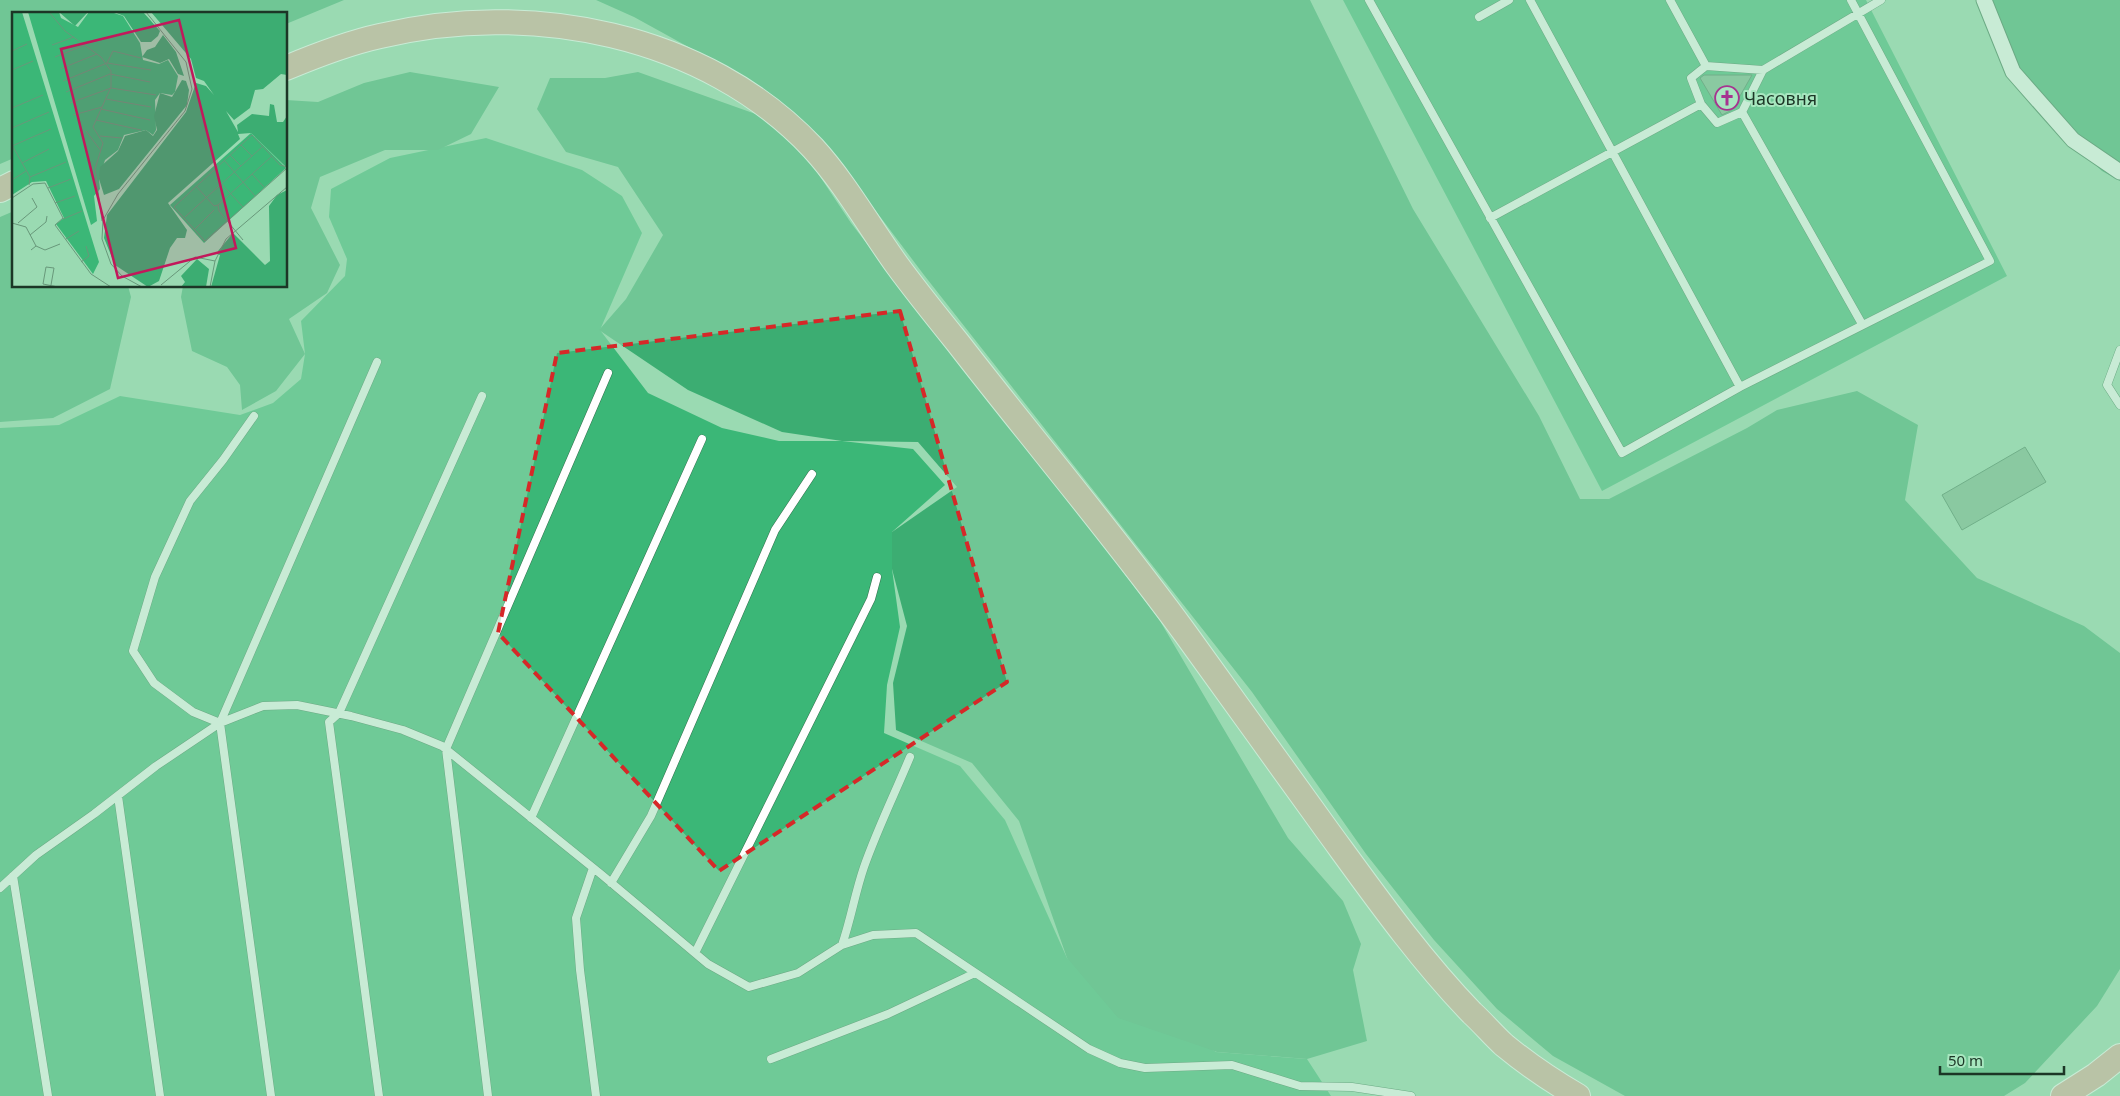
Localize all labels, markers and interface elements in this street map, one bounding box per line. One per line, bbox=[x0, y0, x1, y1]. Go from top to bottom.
inset map bbox=[12, 12, 288, 288]
church icon: Часовня bbox=[1714, 85, 1740, 111]
place label: Часовня bbox=[1744, 86, 1817, 110]
scale bar bbox=[1940, 1044, 2064, 1076]
text: 50 m bbox=[1948, 1050, 1983, 1070]

